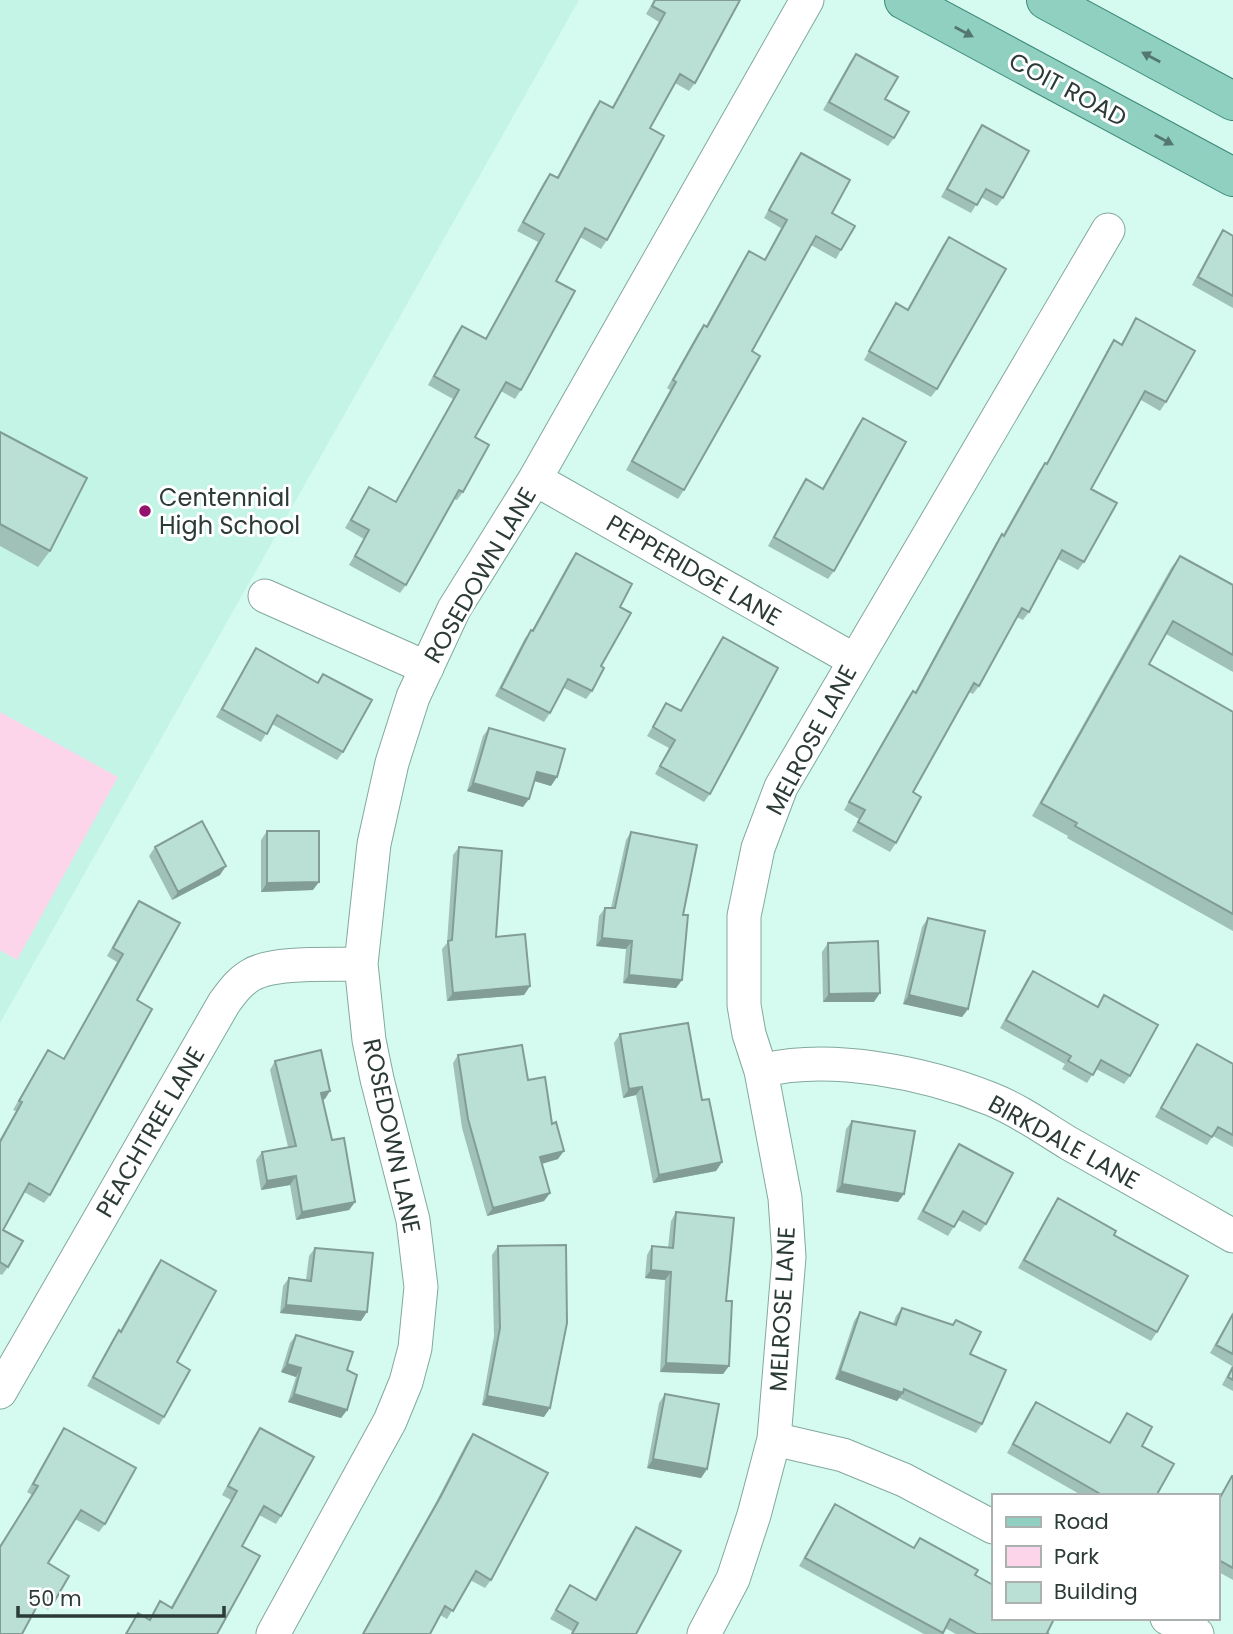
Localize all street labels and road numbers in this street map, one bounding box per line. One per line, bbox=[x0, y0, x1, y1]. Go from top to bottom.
street label: COIT ROAD bbox=[1003, 44, 1133, 134]
street label: ROSEDOWN LANE bbox=[416, 481, 544, 669]
street label: PEPPERIDGE LANE bbox=[600, 506, 788, 634]
street label: MELROSE LANE bbox=[758, 659, 864, 821]
street label: ROSEDOWN LANE bbox=[355, 1036, 429, 1236]
street label: PEACHTREE LANE bbox=[88, 1041, 212, 1223]
street label: BIRKDALE LANE bbox=[983, 1087, 1145, 1197]
street label: MELROSE LANE bbox=[761, 1226, 803, 1392]

